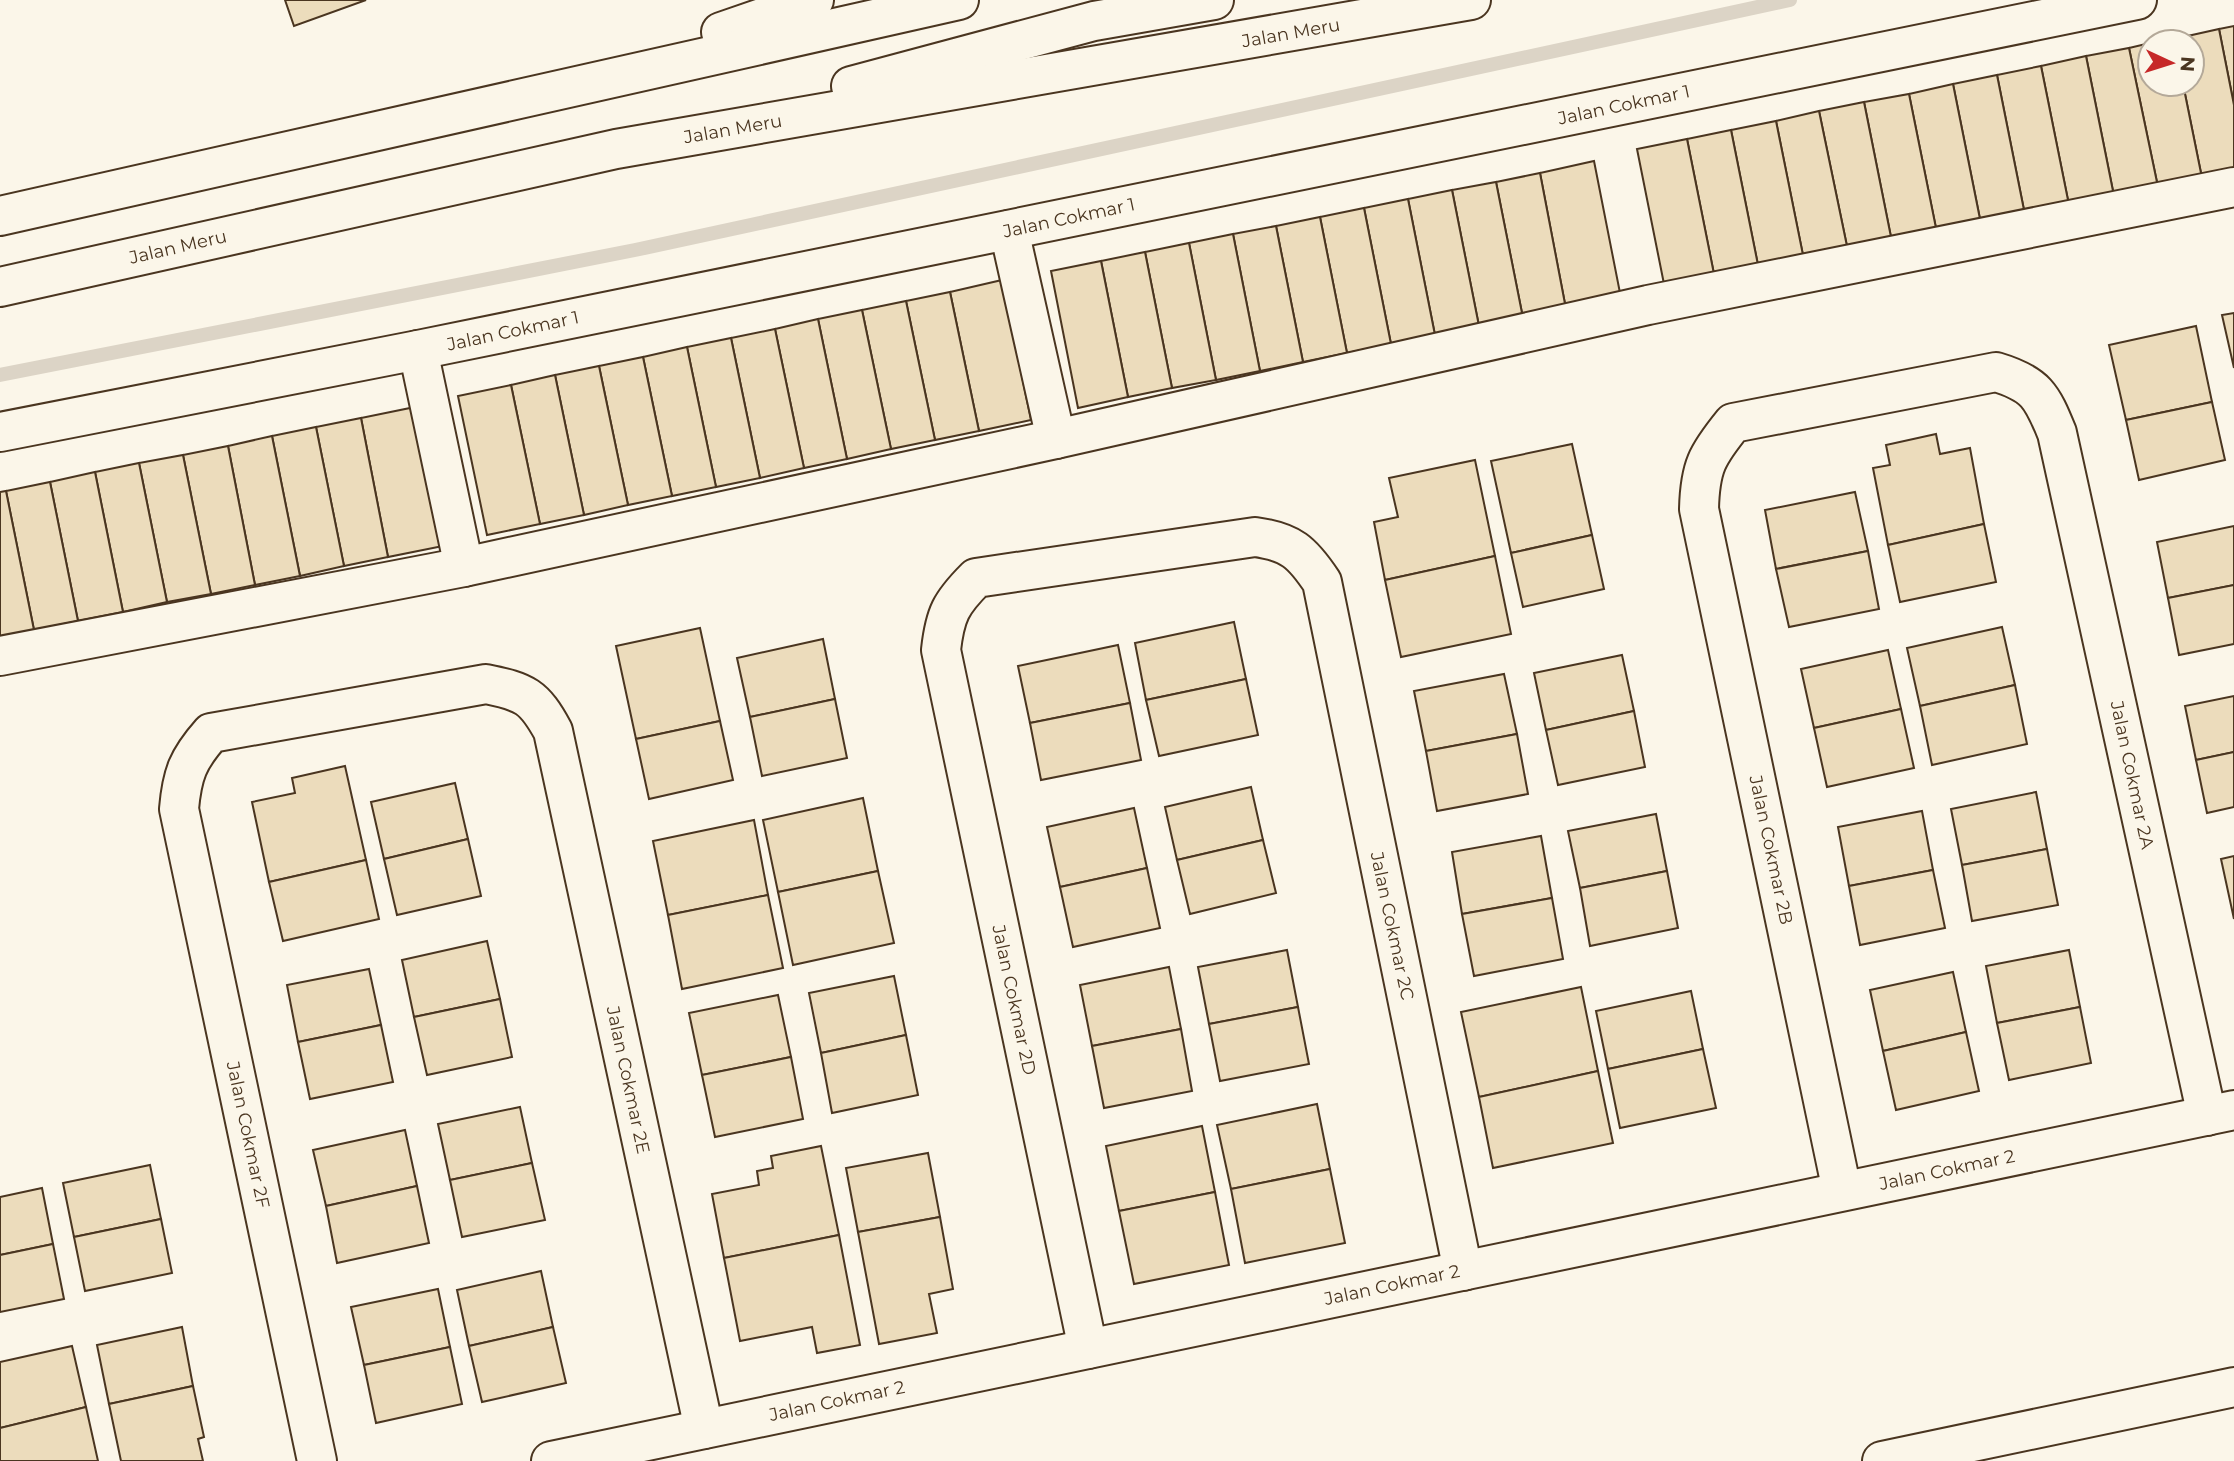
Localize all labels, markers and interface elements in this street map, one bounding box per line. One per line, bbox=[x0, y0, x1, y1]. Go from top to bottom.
street label: Jalan Meru bbox=[1239, 14, 1342, 53]
north arrow bbox=[2136, 28, 2206, 98]
text: N bbox=[2175, 56, 2199, 73]
street label: Jalan Cokmar 1 bbox=[1555, 80, 1692, 130]
street label: Jalan Meru bbox=[681, 110, 784, 149]
street label: Jalan Cokmar 1 bbox=[1000, 193, 1137, 243]
street label: Jalan Meru bbox=[126, 225, 229, 269]
street label: Jalan Cokmar 1 bbox=[444, 306, 581, 356]
street label: Jalan Cokmar 2A bbox=[2105, 698, 2158, 851]
street label: Jalan Cokmar 2B bbox=[1744, 773, 1798, 926]
street label: Jalan Cokmar 2C bbox=[1365, 849, 1418, 1002]
street label: Jalan Cokmar 2D bbox=[987, 922, 1041, 1077]
street label: Jalan Cokmar 2E bbox=[601, 1003, 654, 1156]
street label: Jalan Cokmar 2F bbox=[221, 1059, 274, 1210]
street label: Jalan Cokmar 2 bbox=[1876, 1145, 2017, 1195]
street label: Jalan Cokmar 2 bbox=[1321, 1260, 1462, 1310]
street label: Jalan Cokmar 2 bbox=[766, 1376, 907, 1426]

